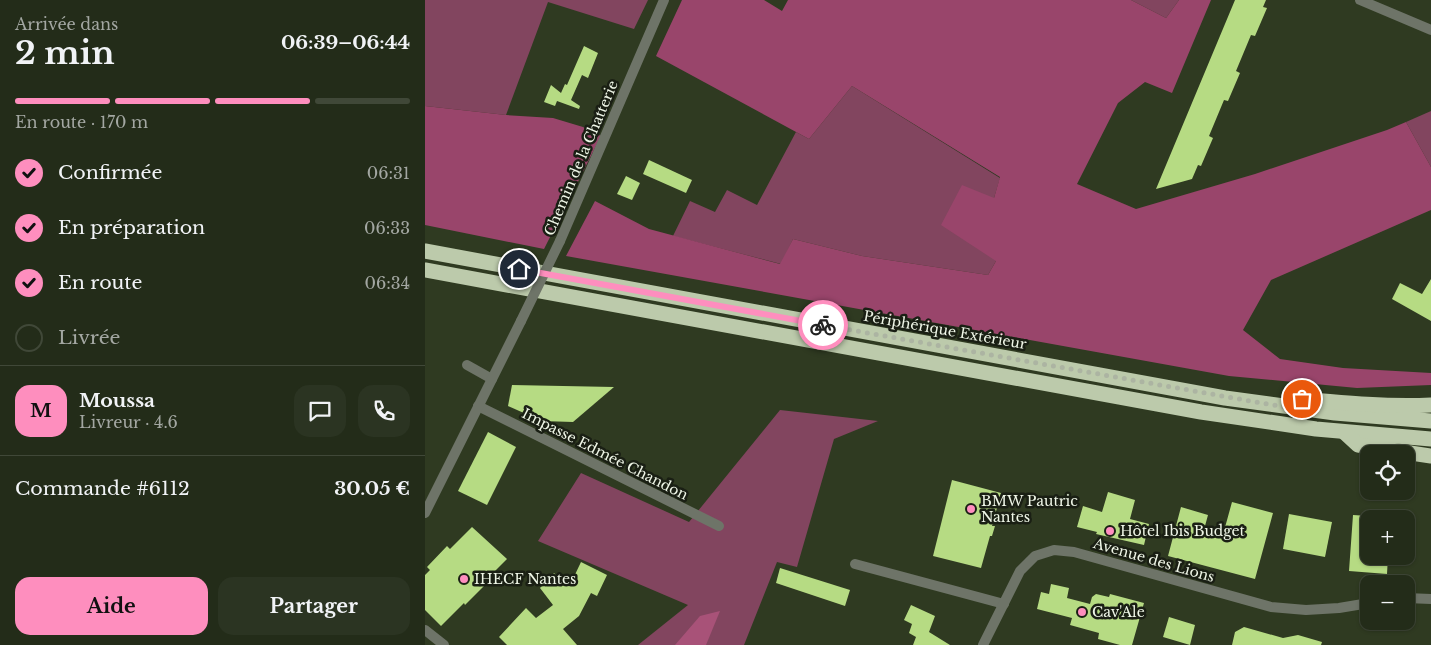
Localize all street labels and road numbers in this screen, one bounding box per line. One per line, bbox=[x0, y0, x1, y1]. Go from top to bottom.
street label: Chemin de la Chatterie bbox=[540, 78, 622, 238]
street label: Périphérique Extérieur bbox=[862, 307, 1028, 353]
street label: Impasse Edmée Chandon bbox=[519, 404, 691, 504]
street label: Avenue des Lions bbox=[1090, 534, 1217, 586]

